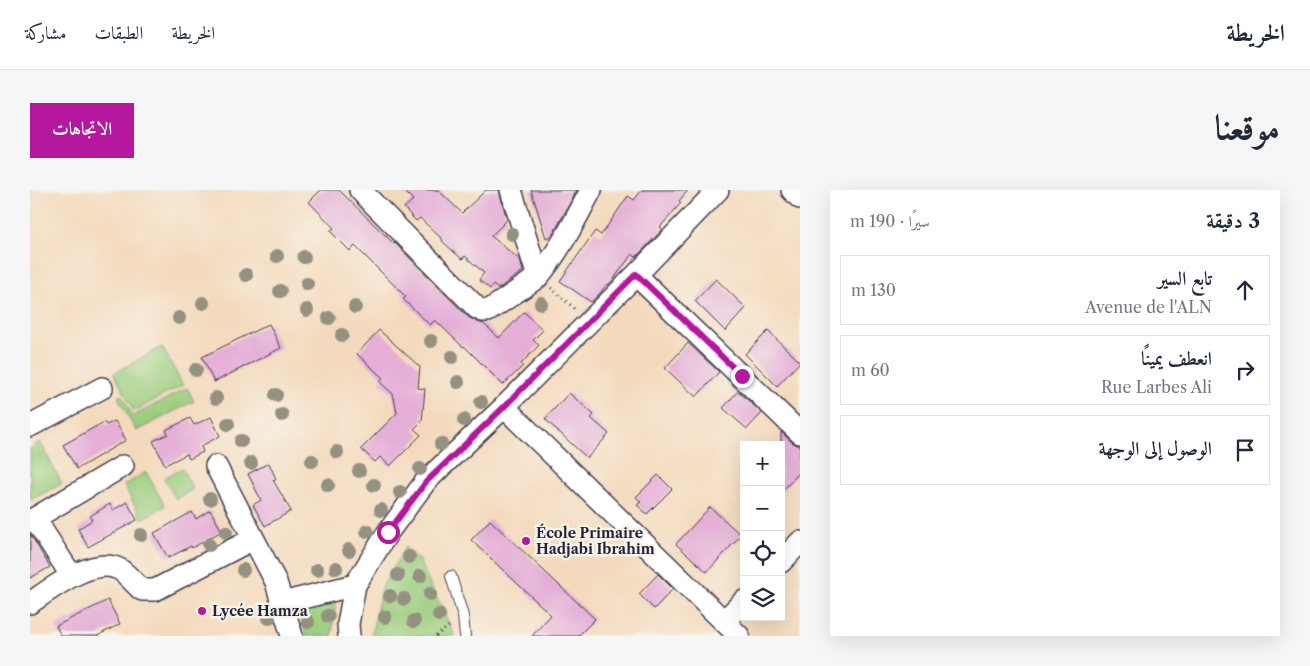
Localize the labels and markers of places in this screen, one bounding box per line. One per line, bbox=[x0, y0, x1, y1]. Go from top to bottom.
place label: École Primaire Hadjabi Ibrahim bbox=[536, 523, 655, 558]
marker: École Primaire Hadjabi Ibrahim bbox=[520, 535, 532, 547]
place label: Lycée Hamza bbox=[212, 602, 309, 620]
marker: Lycée Hamza bbox=[196, 605, 208, 617]

